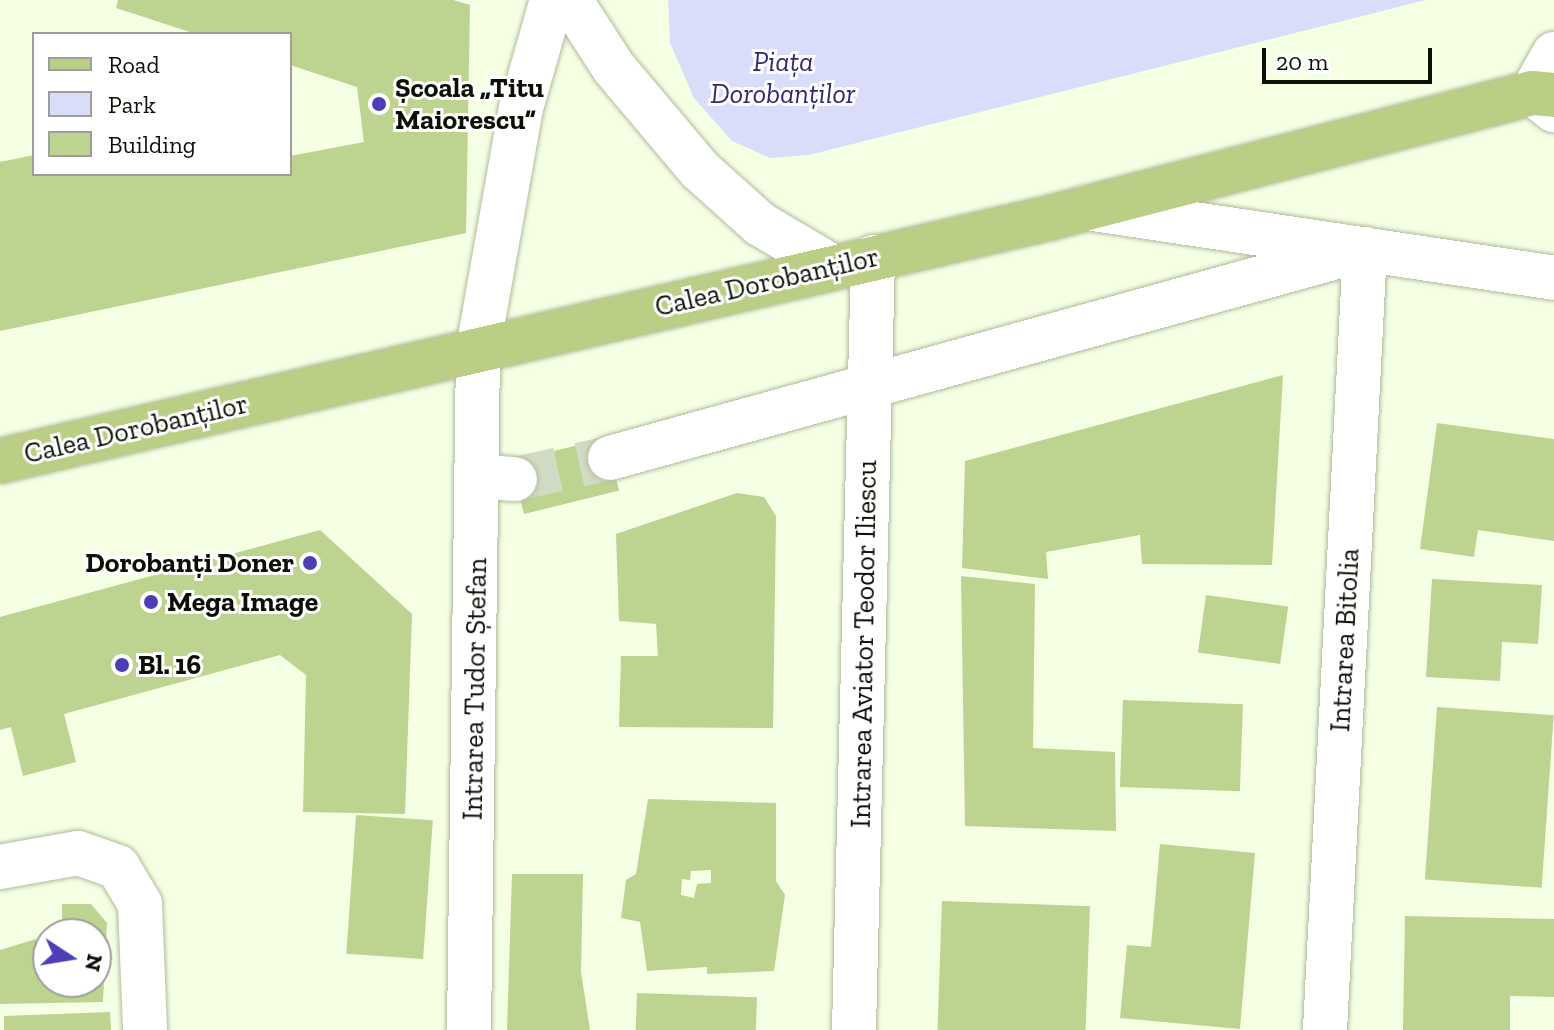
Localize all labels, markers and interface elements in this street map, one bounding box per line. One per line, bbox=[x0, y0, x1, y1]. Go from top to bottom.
legend bbox=[32, 32, 292, 176]
scale bar bbox=[1266, 32, 1436, 82]
park label: Piața Dorobanților bbox=[711, 45, 855, 111]
text: 20 m bbox=[1276, 47, 1328, 76]
text: Road bbox=[108, 50, 160, 79]
place label: Școala „Titu Maiorescu” bbox=[395, 71, 544, 137]
text: Park bbox=[108, 90, 156, 119]
marker: Școala „Titu Maiorescu” bbox=[370, 95, 388, 113]
text: Building bbox=[108, 130, 196, 159]
street label: Calea Dorobanților bbox=[652, 240, 882, 324]
street label: Calea Dorobanților bbox=[21, 387, 251, 471]
street label: Intrarea Aviator Teodor Iliescu bbox=[844, 459, 884, 829]
place label: Dorobanți Doner bbox=[85, 546, 294, 580]
street label: Intrarea Bitolia bbox=[1323, 547, 1367, 733]
marker: Dorobanți Doner bbox=[301, 554, 319, 572]
street label: Intrarea Tudor Ștefan bbox=[456, 557, 494, 821]
place label: Mega Image bbox=[167, 585, 318, 619]
marker: Mega Image bbox=[142, 593, 160, 611]
place label: Bl. 16 bbox=[138, 648, 201, 682]
marker: Bl. 16 bbox=[113, 656, 131, 674]
north arrow bbox=[32, 918, 112, 998]
text: N bbox=[79, 952, 109, 974]

